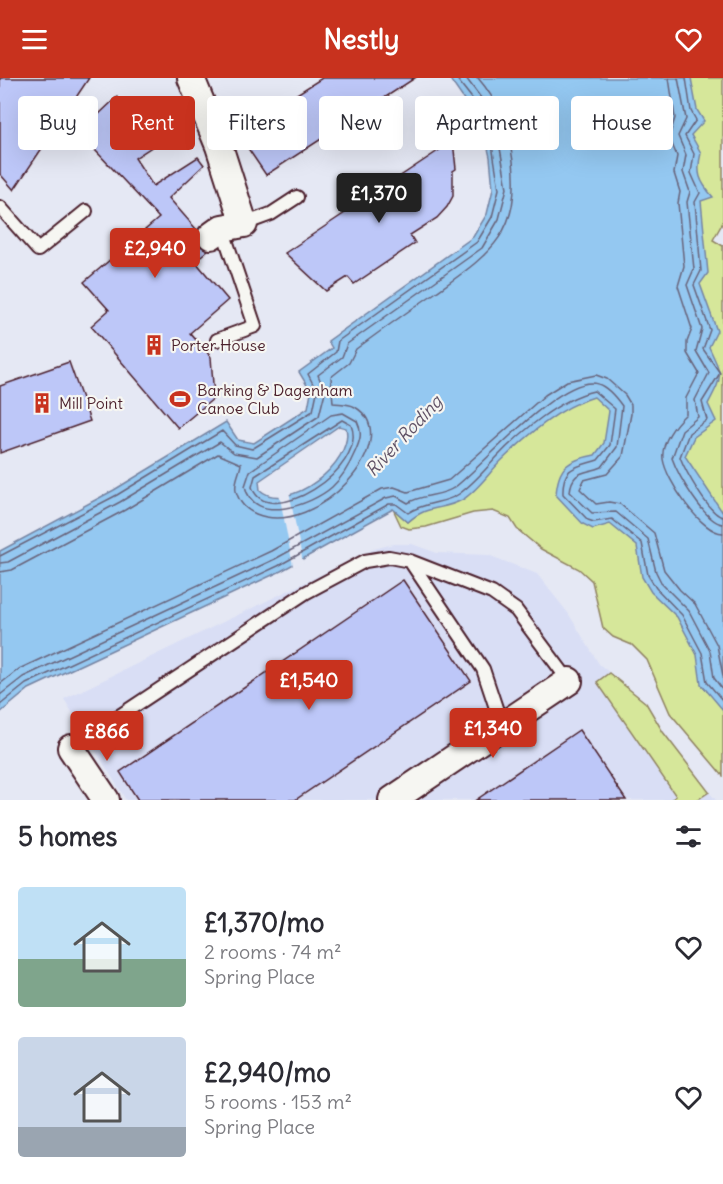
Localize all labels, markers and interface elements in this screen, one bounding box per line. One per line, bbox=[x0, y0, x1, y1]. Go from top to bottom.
text: Nestly bbox=[324, 22, 399, 56]
icon: menu bbox=[18, 23, 51, 56]
icon: heart bbox=[672, 23, 705, 56]
chip: Buy bbox=[18, 96, 98, 150]
chip: Rent bbox=[110, 96, 195, 150]
chip: Filters bbox=[207, 96, 307, 150]
chip: New bbox=[319, 96, 403, 150]
chip: Apartment bbox=[415, 96, 559, 150]
chip: House bbox=[571, 96, 673, 150]
pin: £1,370 bbox=[330, 173, 428, 224]
text: £1,370 bbox=[351, 180, 407, 205]
pin: £2,940 bbox=[106, 228, 204, 279]
text: £2,940 bbox=[124, 235, 186, 260]
building icon: Porter House bbox=[142, 333, 166, 357]
place label: Porter House bbox=[171, 335, 266, 355]
place label: Barking & Dagenham Canoe Club bbox=[197, 380, 353, 418]
sports icon: Barking & Dagenham Canoe Club bbox=[168, 387, 192, 411]
water label: River Roding bbox=[360, 389, 448, 481]
building icon: Mill Point bbox=[30, 391, 54, 415]
place label: Mill Point bbox=[59, 393, 123, 413]
pin: £1,540 bbox=[260, 660, 358, 711]
text: £1,540 bbox=[280, 667, 338, 692]
pin: £1,340 bbox=[444, 708, 542, 759]
pin: £866 bbox=[71, 711, 143, 762]
text: £1,340 bbox=[464, 715, 522, 740]
text: £866 bbox=[84, 718, 130, 743]
text: 5 homes bbox=[18, 820, 117, 853]
icon: filters bbox=[672, 820, 705, 853]
text: £1,370/mo bbox=[204, 906, 324, 939]
icon: home bbox=[66, 911, 138, 983]
icon: heart bbox=[672, 931, 705, 964]
text: 2 rooms · 74 m² bbox=[204, 939, 341, 964]
text: Spring Place bbox=[204, 964, 315, 989]
text: £2,940/mo bbox=[204, 1056, 331, 1089]
icon: home bbox=[66, 1061, 138, 1133]
icon: heart bbox=[672, 1081, 705, 1114]
text: 5 rooms · 153 m² bbox=[204, 1089, 352, 1114]
text: Spring Place bbox=[204, 1114, 315, 1139]

